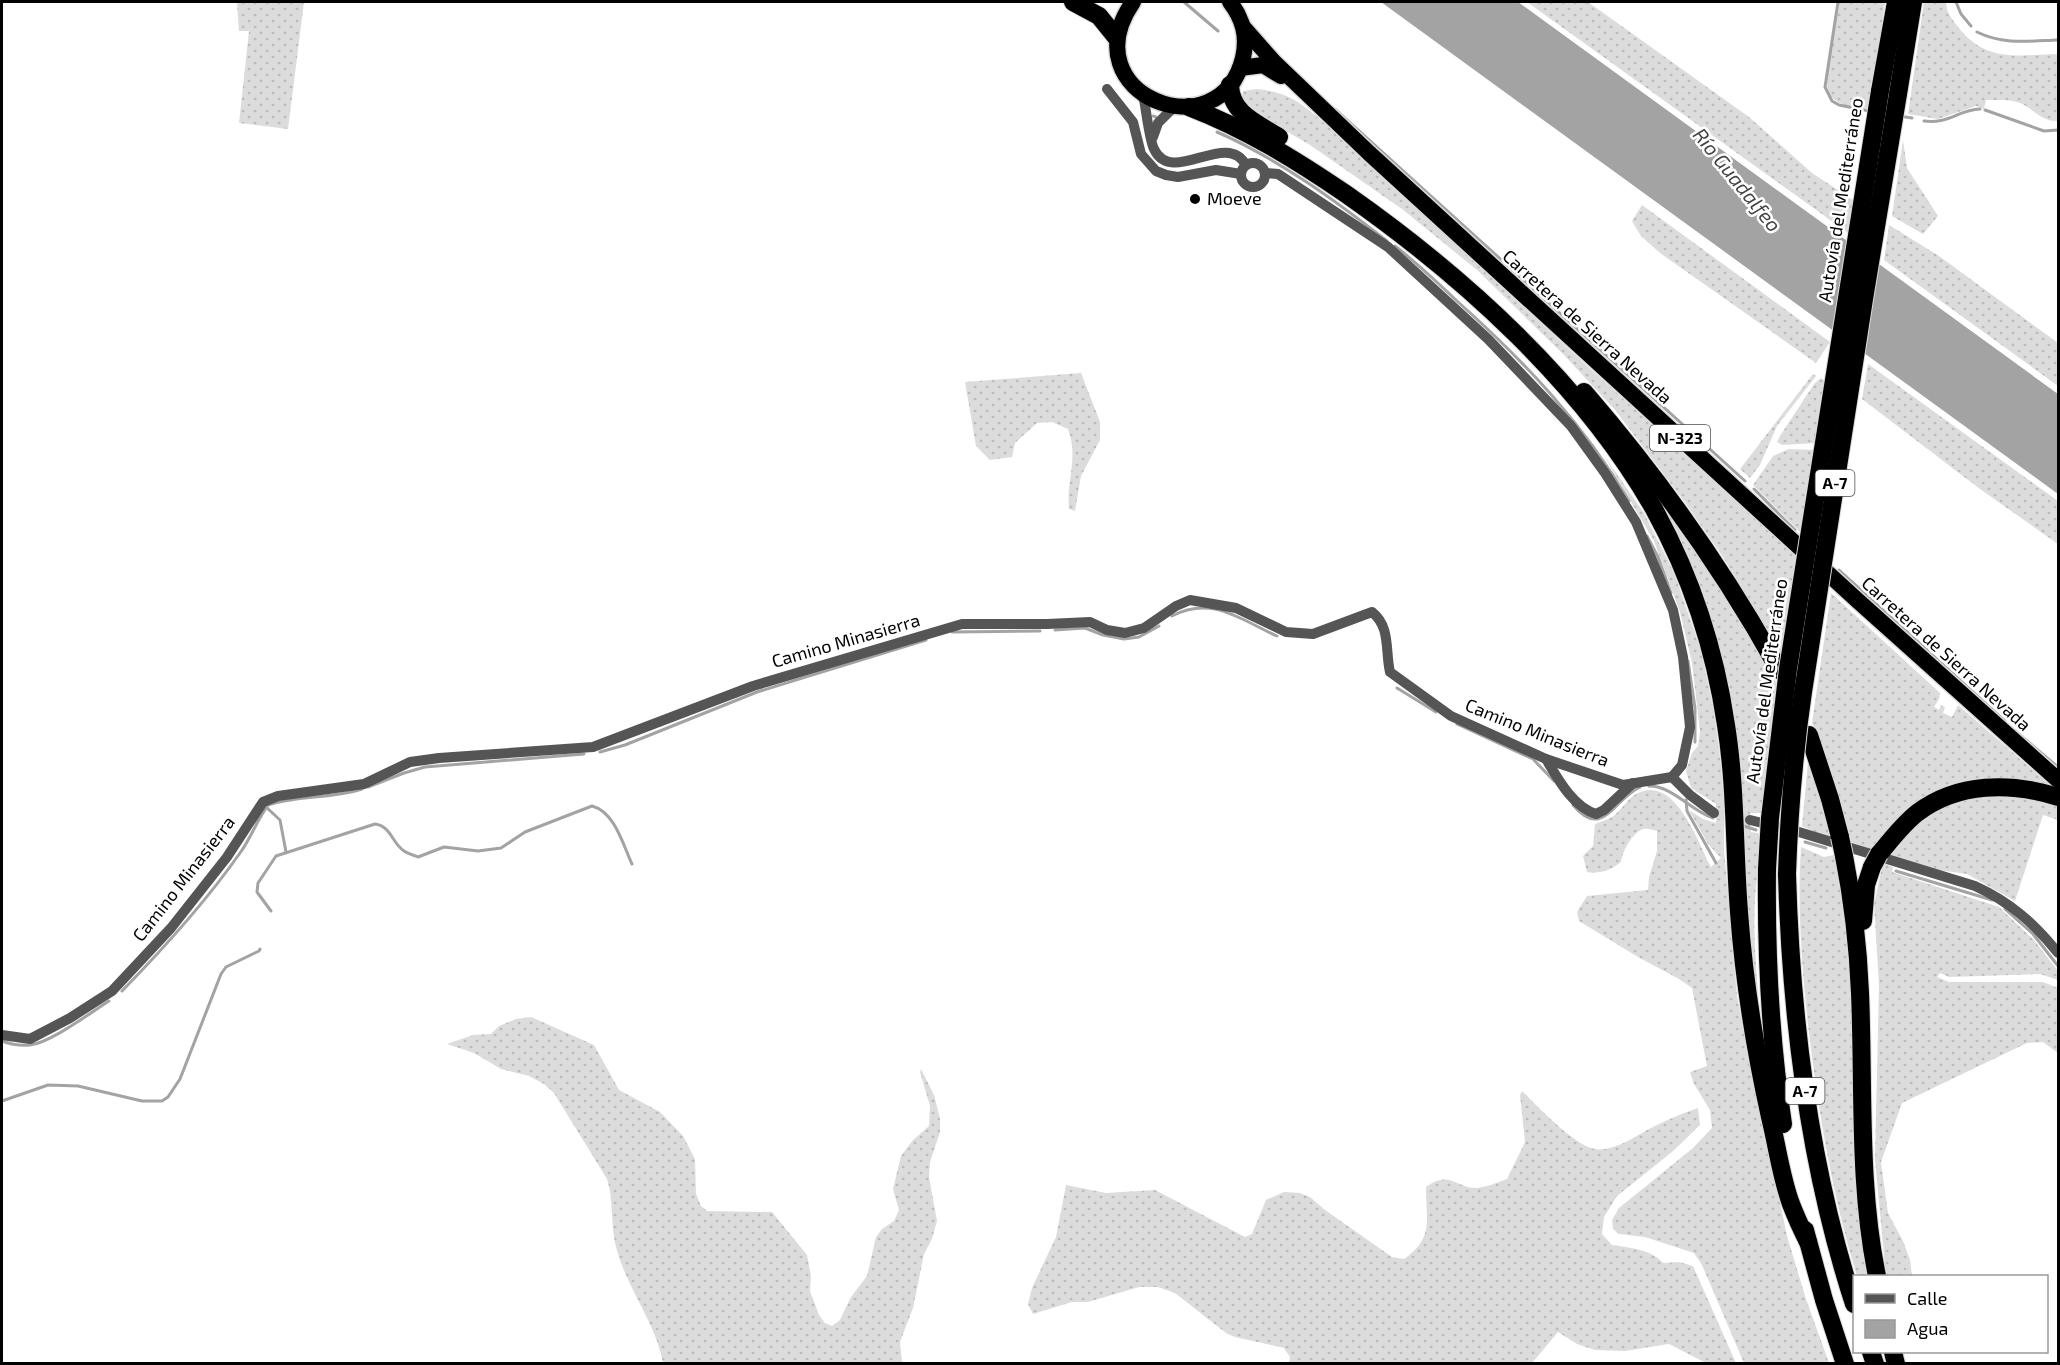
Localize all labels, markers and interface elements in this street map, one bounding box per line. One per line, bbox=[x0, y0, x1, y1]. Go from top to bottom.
street label: Autovía del Mediterráneo bbox=[1813, 96, 1867, 304]
water label: Río Guadalfeo bbox=[1689, 123, 1787, 236]
place label: Moeve bbox=[1207, 187, 1262, 209]
marker: Moeve bbox=[1188, 192, 1202, 206]
street label: Carretera de Sierra Nevada bbox=[1499, 244, 1677, 408]
road number: N-323 bbox=[1650, 425, 1710, 451]
road number: A-7 bbox=[1816, 470, 1854, 496]
street label: Carretera de Sierra Nevada bbox=[1858, 571, 2036, 735]
street label: Autovía del Mediterráneo bbox=[1741, 577, 1791, 785]
street label: Camino Minasierra bbox=[769, 608, 922, 672]
street label: Camino Minasierra bbox=[1462, 693, 1613, 771]
street label: Camino Minasierra bbox=[127, 811, 239, 946]
road number: A-7 bbox=[1786, 1078, 1824, 1104]
legend bbox=[1853, 1275, 2048, 1353]
text: Calle bbox=[1907, 1287, 1948, 1309]
text: Agua bbox=[1907, 1317, 1948, 1339]

